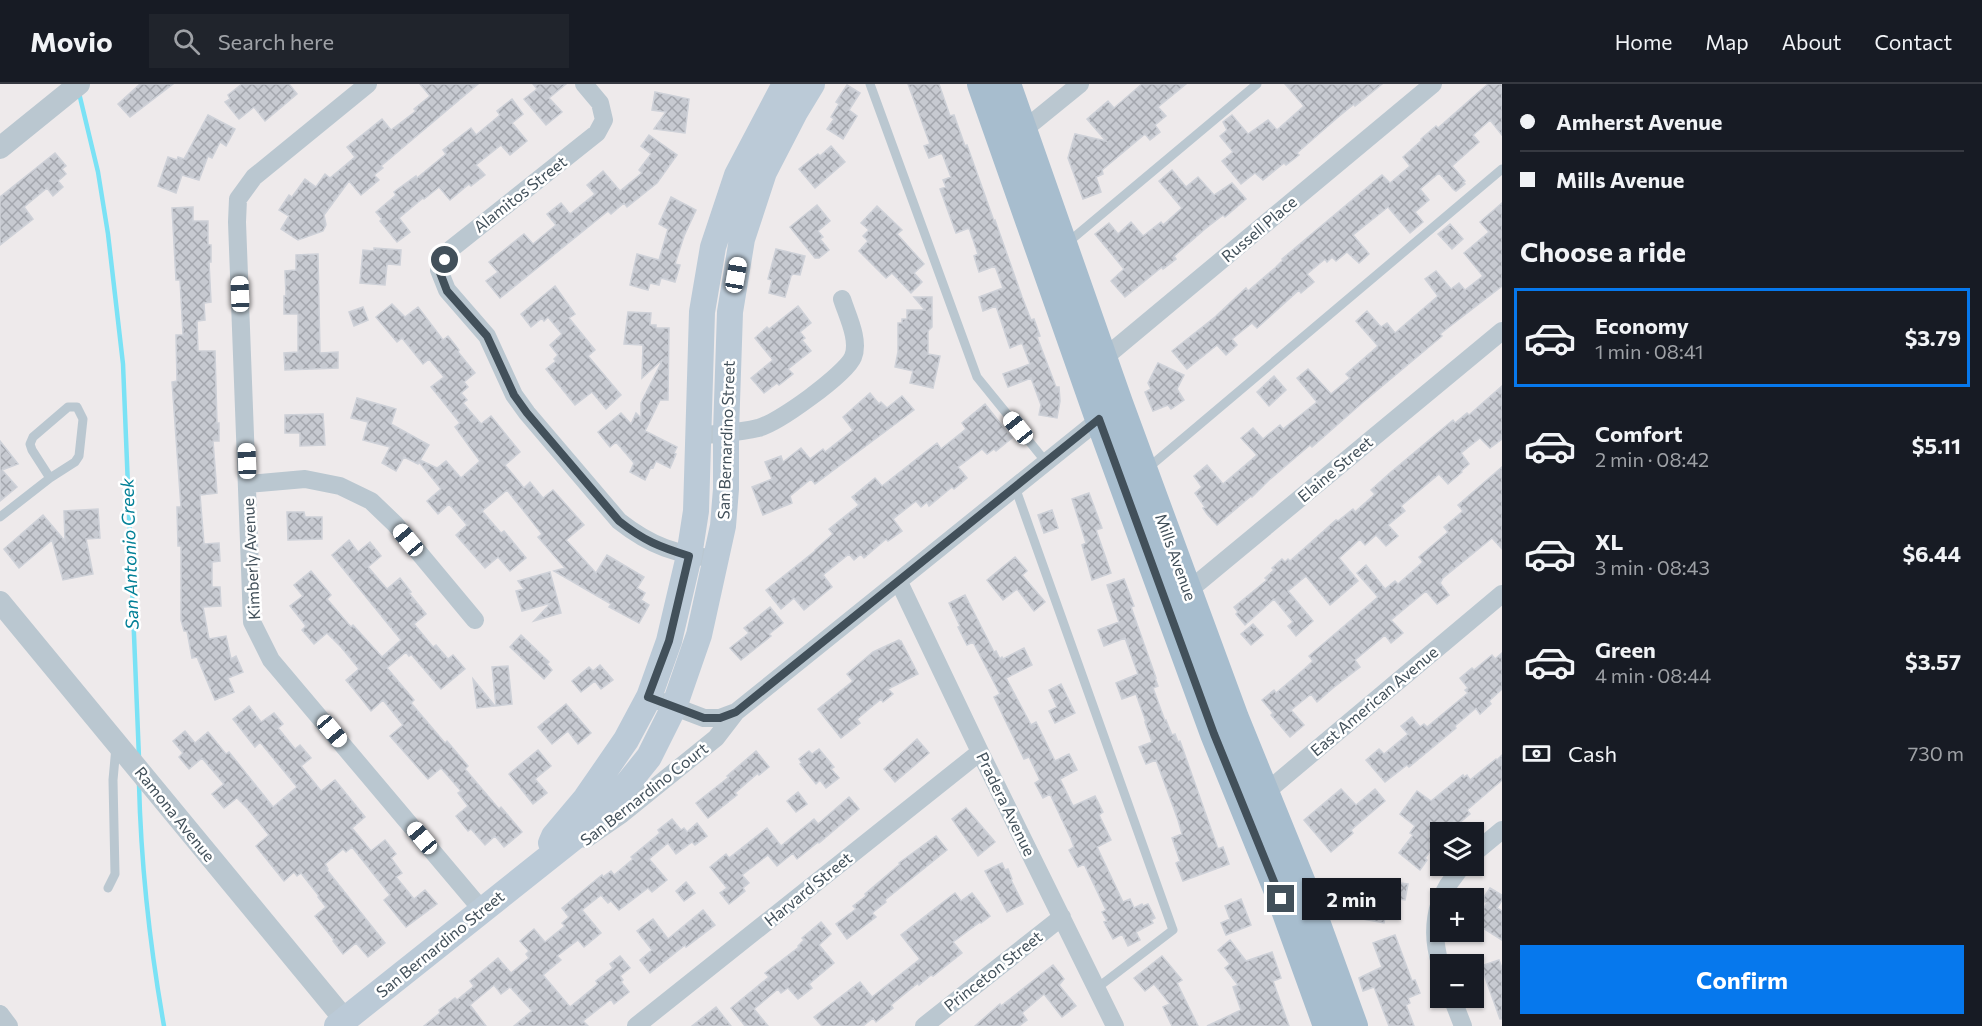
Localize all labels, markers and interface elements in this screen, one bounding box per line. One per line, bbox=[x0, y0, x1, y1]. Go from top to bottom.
search box bbox=[149, 14, 569, 68]
text: Movio bbox=[30, 24, 113, 58]
icon: search bbox=[170, 25, 203, 58]
text: Search here bbox=[218, 28, 334, 55]
text: Home bbox=[1615, 29, 1672, 54]
text: Map bbox=[1705, 29, 1749, 54]
text: About bbox=[1782, 29, 1841, 54]
text: Contact bbox=[1874, 29, 1952, 54]
text: Amherst Avenue bbox=[1556, 108, 1722, 135]
street label: Alamitos Street bbox=[469, 151, 570, 236]
text: Mills Avenue bbox=[1556, 166, 1684, 193]
street label: Russell Place bbox=[1217, 192, 1300, 266]
text: Choose a ride bbox=[1520, 235, 1686, 268]
route start bbox=[431, 246, 458, 273]
car bbox=[724, 256, 748, 294]
car bbox=[230, 276, 250, 312]
icon: car bbox=[1523, 311, 1577, 365]
text: Economy bbox=[1595, 312, 1689, 339]
text: $3.79 bbox=[1905, 324, 1961, 351]
text: 1 min · 08:41 bbox=[1595, 339, 1704, 363]
street label: San Bernardino Street bbox=[713, 360, 738, 520]
car bbox=[1000, 408, 1036, 448]
icon: car bbox=[1523, 419, 1577, 473]
text: Comfort bbox=[1595, 420, 1683, 447]
street label: Elaine Street bbox=[1293, 432, 1376, 505]
text: $5.11 bbox=[1912, 432, 1961, 459]
car bbox=[237, 443, 257, 479]
text: 2 min · 08:42 bbox=[1595, 447, 1709, 471]
water label: San Antonio Creek bbox=[115, 477, 143, 630]
street label: Kimberly Avenue bbox=[238, 498, 263, 620]
street label: Mills Avenue bbox=[1152, 511, 1201, 603]
car bbox=[390, 520, 426, 560]
icon: car bbox=[1523, 527, 1577, 581]
text: XL bbox=[1595, 528, 1623, 555]
text: $6.44 bbox=[1902, 540, 1961, 567]
text: 3 min · 08:43 bbox=[1595, 555, 1710, 579]
icon: car bbox=[1523, 635, 1577, 689]
text: Green bbox=[1595, 636, 1656, 663]
street label: East American Avenue bbox=[1306, 642, 1441, 759]
text: $3.57 bbox=[1905, 648, 1961, 675]
text: 4 min · 08:44 bbox=[1595, 663, 1711, 687]
car bbox=[314, 711, 350, 751]
icon: cash bbox=[1520, 737, 1553, 770]
street label: San Bernardino Court bbox=[576, 738, 711, 849]
text: Cash bbox=[1568, 740, 1617, 767]
text: 730 m bbox=[1908, 741, 1964, 765]
street label: Pradera Avenue bbox=[973, 749, 1040, 859]
street label: Ramona Avenue bbox=[131, 762, 219, 865]
car bbox=[404, 818, 440, 858]
map controls bbox=[1430, 822, 1484, 1008]
button: layers bbox=[1430, 822, 1484, 876]
street label: Harvard Street bbox=[760, 847, 856, 930]
callout: 2 min bbox=[1302, 878, 1401, 920]
route end bbox=[1267, 885, 1294, 912]
street label: San Bernardino Street bbox=[372, 886, 508, 1001]
text: 2 min bbox=[1327, 887, 1376, 911]
button: + bbox=[1430, 888, 1484, 942]
street label: Princeton Street bbox=[940, 926, 1046, 1015]
button: Confirm bbox=[1520, 945, 1964, 1014]
button: − bbox=[1430, 954, 1484, 1008]

